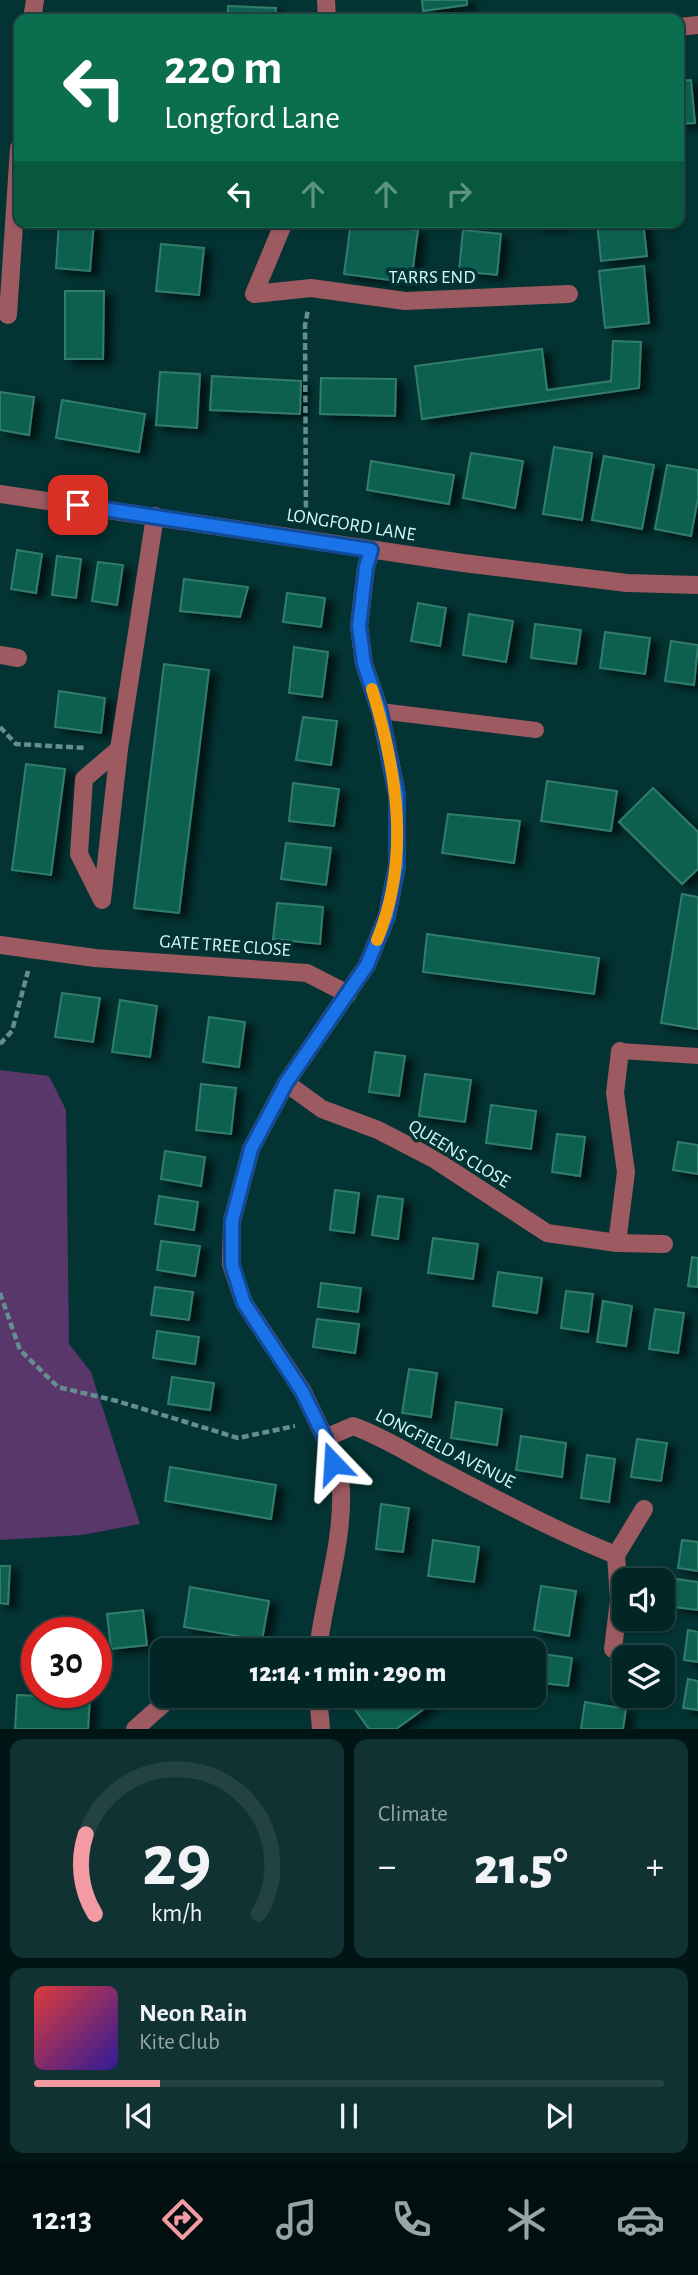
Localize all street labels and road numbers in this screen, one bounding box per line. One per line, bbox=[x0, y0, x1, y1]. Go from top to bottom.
street label: TARRS END bbox=[389, 268, 475, 287]
street label: LONGFORD LANE bbox=[285, 505, 417, 545]
street label: GATE TREE CLOSE bbox=[159, 932, 291, 960]
street label: QUEENS CLOSE bbox=[405, 1116, 513, 1192]
street label: LONGFIELD AVENUE bbox=[372, 1406, 518, 1492]

